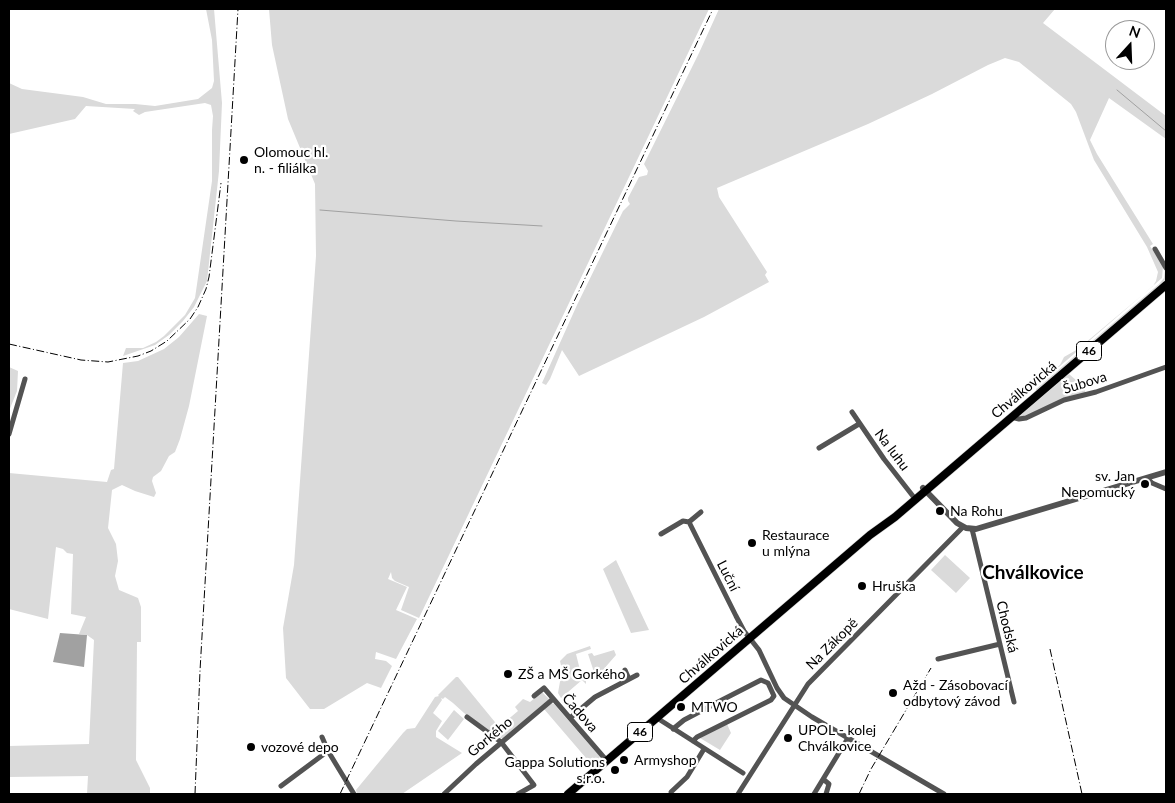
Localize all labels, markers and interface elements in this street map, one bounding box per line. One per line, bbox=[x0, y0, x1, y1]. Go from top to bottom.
north arrow bbox=[1105, 20, 1155, 70]
text: N bbox=[1127, 22, 1143, 41]
place label: Olomouc hl. n. - filiálka bbox=[254, 144, 328, 176]
marker: Olomouc hl. n. - filiálka bbox=[238, 154, 250, 166]
road number: 46 bbox=[1076, 342, 1102, 361]
street label: Chválkovická bbox=[988, 358, 1060, 422]
street label: Šubova bbox=[1061, 368, 1109, 398]
street label: Na luhu bbox=[871, 426, 913, 474]
place label: sv. Jan Nepomucký bbox=[1061, 468, 1135, 501]
marker: sv. Jan Nepomucký bbox=[1139, 478, 1151, 490]
place label: Na Rohu bbox=[950, 503, 1003, 519]
marker: Na Rohu bbox=[934, 505, 946, 517]
place label: Restaurace u mlýna bbox=[762, 527, 829, 560]
marker: Restaurace u mlýna bbox=[746, 537, 758, 549]
street label: Luční bbox=[713, 558, 743, 594]
district label: Chválkovice bbox=[982, 562, 1084, 584]
place label: Hruška bbox=[872, 578, 916, 594]
marker: Hruška bbox=[856, 580, 868, 592]
street label: Chodská bbox=[992, 599, 1022, 655]
street label: Na Zákopě bbox=[803, 615, 861, 673]
street label: Chválkovická bbox=[675, 622, 747, 688]
place label: ZŠ a MŠ Gorkého bbox=[518, 666, 625, 682]
marker: ZŠ a MŠ Gorkého bbox=[502, 668, 514, 680]
place label: Ažd - Zásobovací odbytový závod bbox=[903, 677, 1008, 710]
marker: Ažd - Zásobovací odbytový závod bbox=[887, 687, 899, 699]
street label: Čadova bbox=[559, 690, 601, 736]
place label: MTWO bbox=[691, 699, 738, 715]
marker: MTWO bbox=[675, 701, 687, 713]
street label: Gorkého bbox=[464, 714, 516, 760]
road number: 46 bbox=[628, 722, 652, 742]
place label: UPOL - kolej Chválkovice bbox=[798, 722, 876, 754]
marker: UPOL - kolej Chválkovice bbox=[782, 732, 794, 744]
place label: vozové depo bbox=[261, 739, 339, 755]
marker: vozové depo bbox=[245, 741, 257, 753]
place label: Armyshop bbox=[634, 752, 697, 768]
place label: Gappa Solutions s.r.o. bbox=[505, 754, 605, 786]
marker: Armyshop bbox=[618, 754, 630, 766]
marker: Gappa Solutions s.r.o. bbox=[609, 764, 621, 776]

